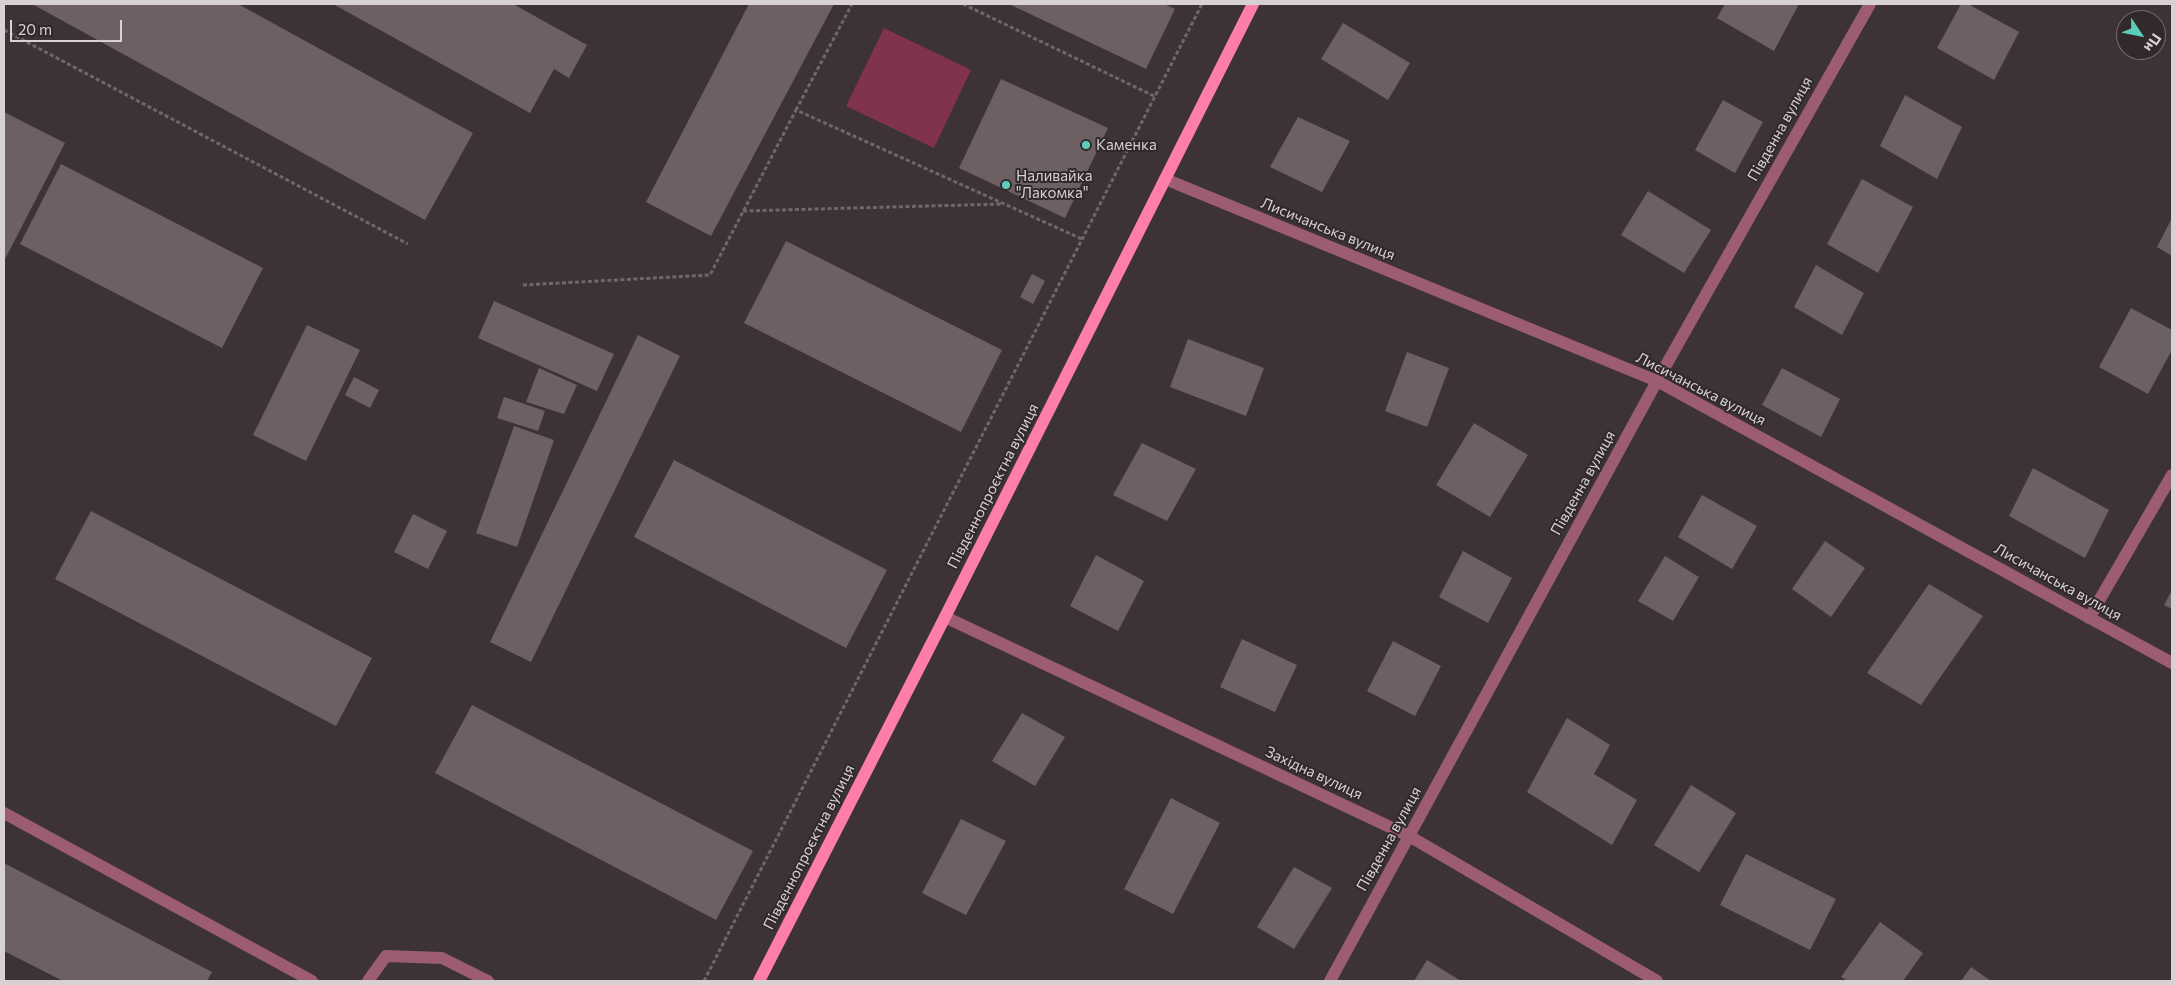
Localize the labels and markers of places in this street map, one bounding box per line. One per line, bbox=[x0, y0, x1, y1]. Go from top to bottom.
place label: Каменка bbox=[1096, 136, 1157, 154]
marker: Каменка bbox=[1080, 139, 1092, 151]
place label: Наливайка "Лакомка" bbox=[1016, 167, 1092, 202]
marker: Наливайка "Лакомка" bbox=[1000, 179, 1012, 191]

